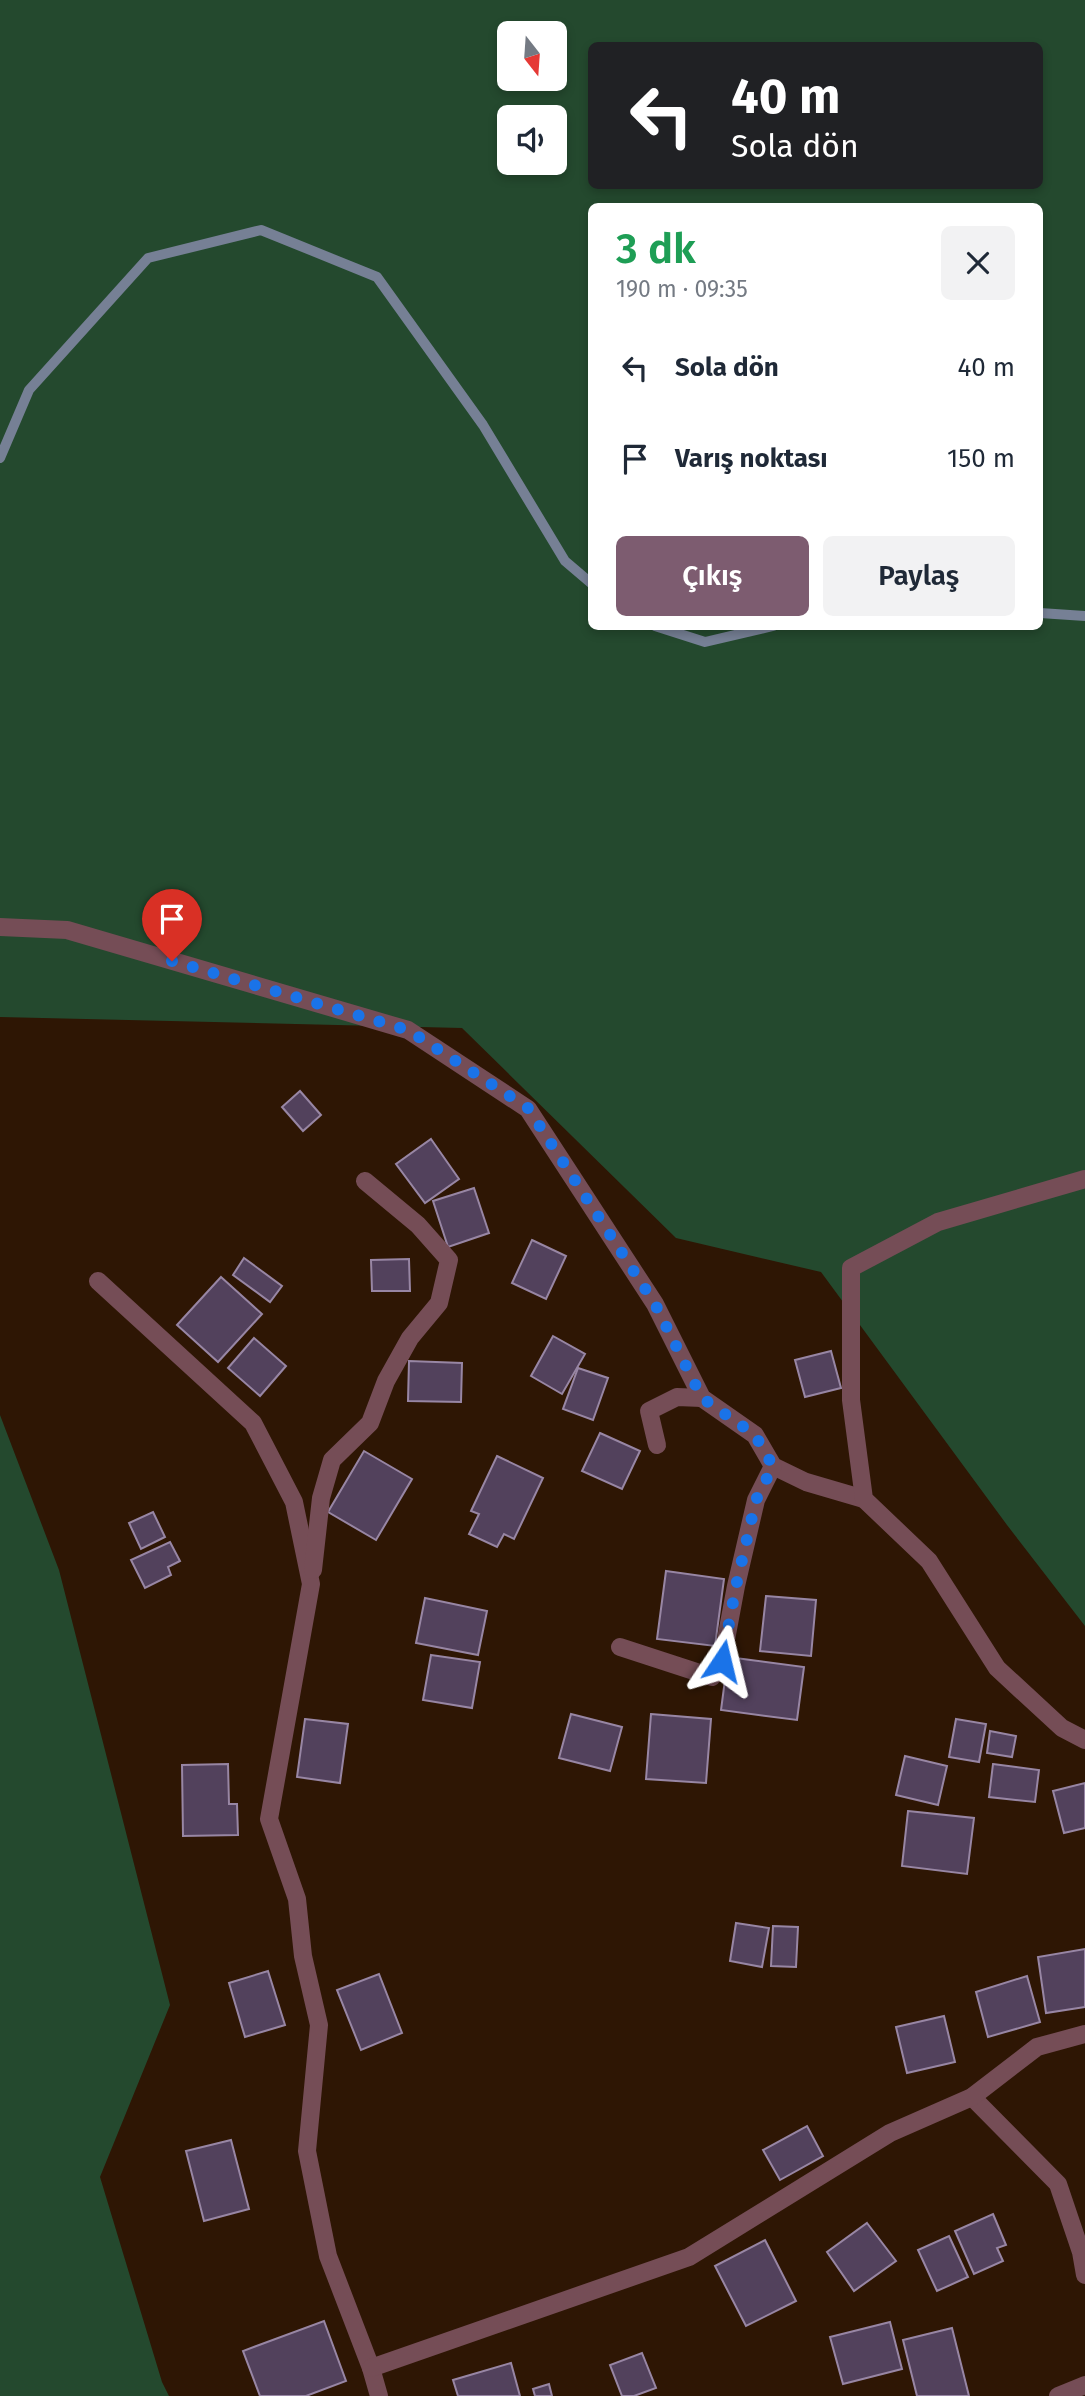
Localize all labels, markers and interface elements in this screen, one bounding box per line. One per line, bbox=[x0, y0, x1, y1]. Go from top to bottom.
north arrow bbox=[497, 21, 567, 91]
map controls bbox=[497, 21, 567, 175]
text: 40 m bbox=[731, 67, 840, 126]
icon: left bbox=[616, 70, 707, 161]
button: sound bbox=[497, 105, 567, 175]
text: Sola dön bbox=[731, 127, 859, 165]
text: 3 dk bbox=[616, 224, 696, 274]
button: close bbox=[941, 226, 1015, 300]
text: 190 m · 09:35 bbox=[616, 275, 748, 303]
icon: left bbox=[616, 349, 654, 387]
text: Sola dön bbox=[675, 352, 779, 383]
text: 40 m bbox=[957, 352, 1015, 383]
icon: arrive bbox=[616, 440, 654, 478]
text: Varış noktası bbox=[675, 443, 828, 474]
text: 150 m bbox=[947, 443, 1015, 474]
button: Çıkış bbox=[616, 536, 809, 616]
button: Paylaş bbox=[823, 536, 1015, 616]
pin bbox=[142, 889, 202, 961]
icon: arrive bbox=[153, 900, 191, 938]
position arrow bbox=[685, 1624, 759, 1698]

